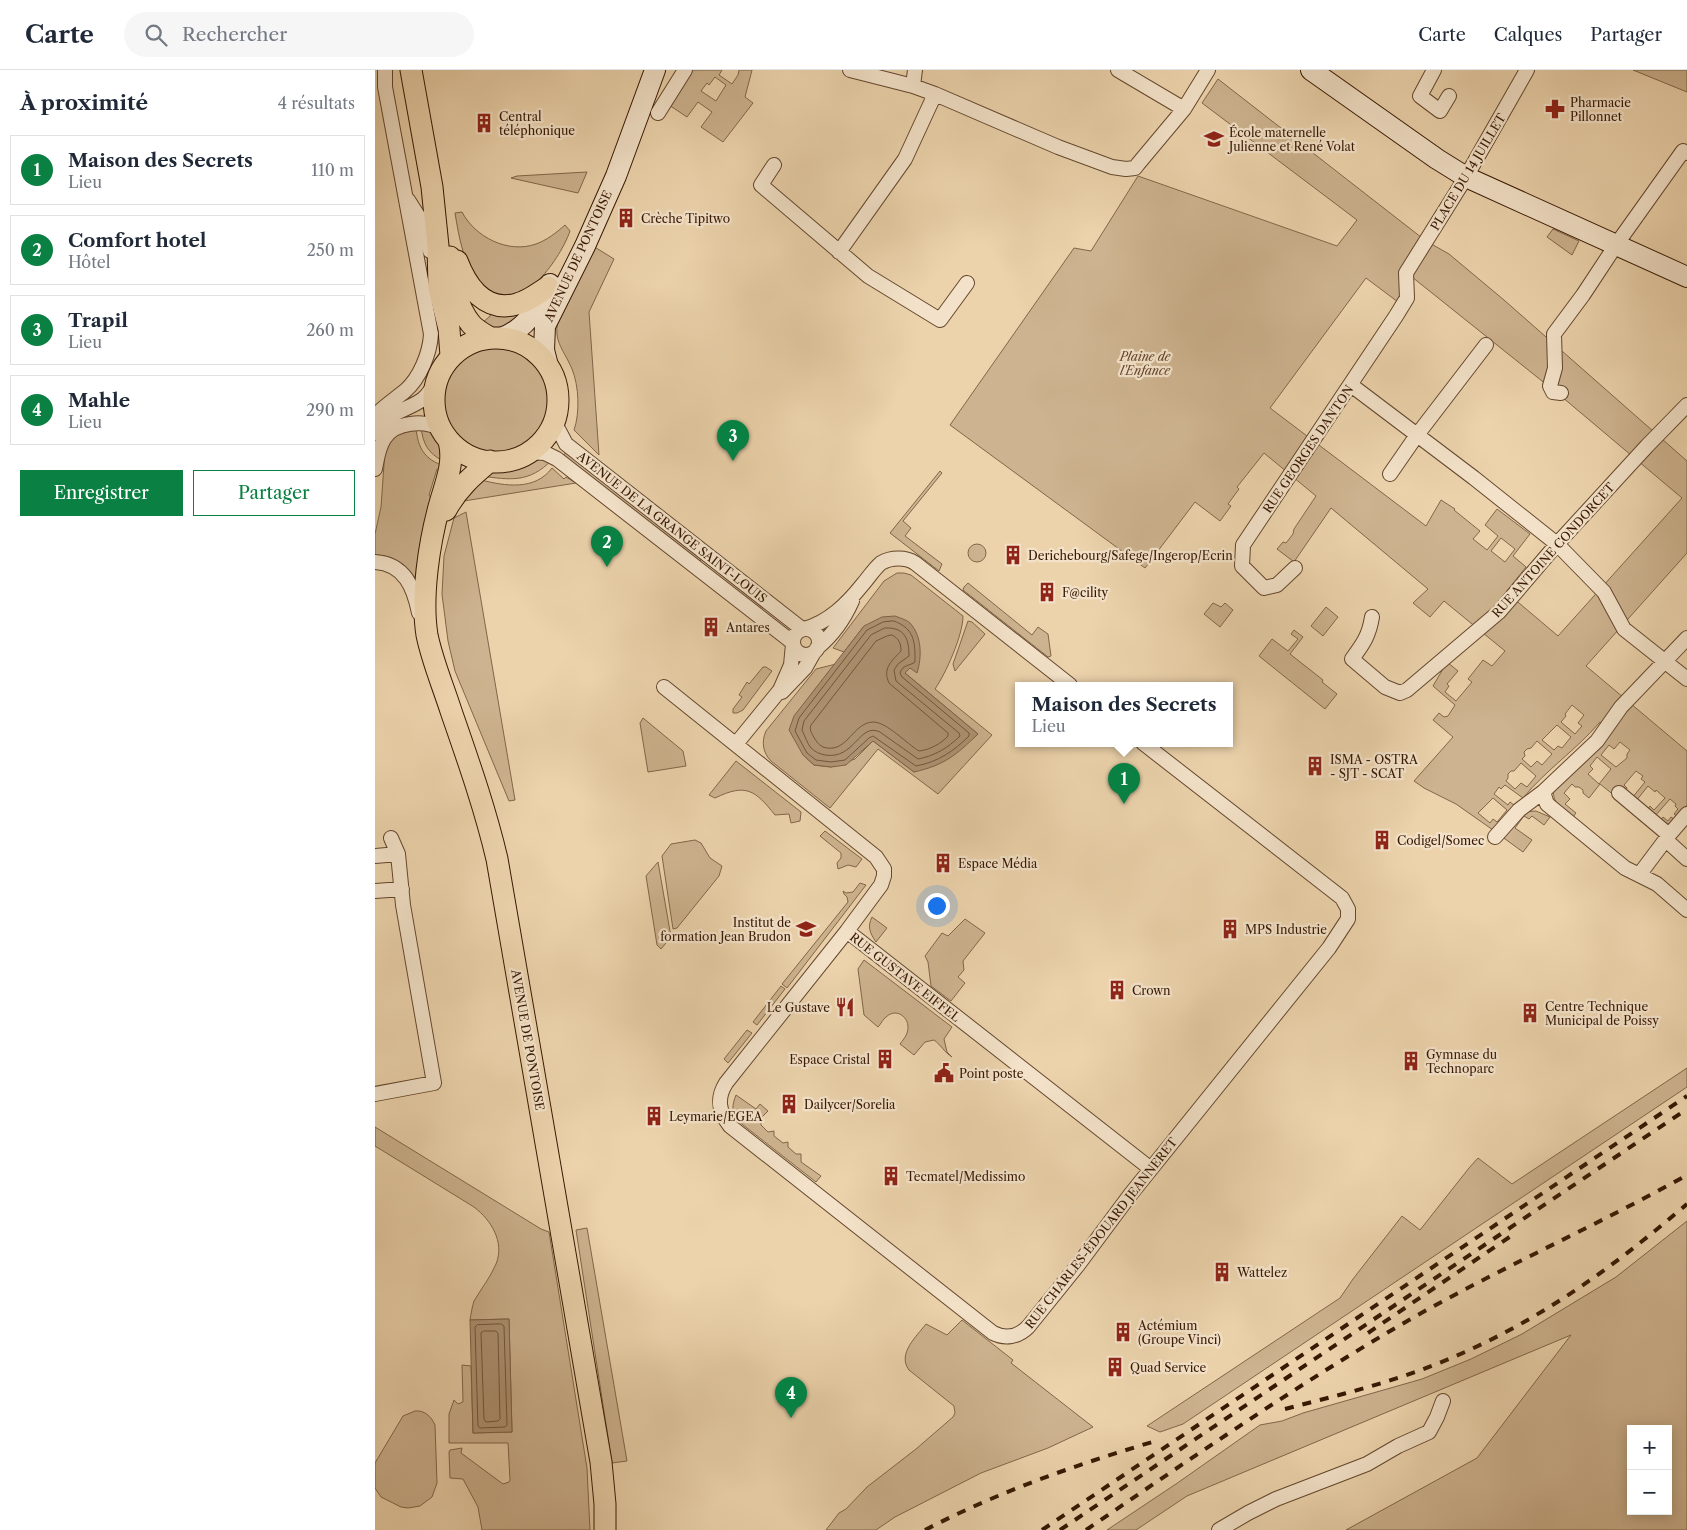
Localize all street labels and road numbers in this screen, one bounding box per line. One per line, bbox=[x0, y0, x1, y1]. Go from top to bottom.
street label: PLACE DU 14 JUILLET bbox=[1427, 111, 1509, 233]
street label: AVENUE DE PONTOISE bbox=[541, 188, 615, 325]
street label: RUE GEORGES DANTON bbox=[1260, 382, 1356, 516]
street label: AVENUE DE LA GRANGE SAINT-LOUIS bbox=[573, 448, 770, 606]
street label: RUE ANTOINE CONDORCET bbox=[1488, 480, 1618, 620]
street label: RUE GUSTAVE EIFFEL bbox=[847, 929, 963, 1025]
street label: AVENUE DE PONTOISE bbox=[508, 967, 548, 1112]
street label: RUE CHARLES-ÉDOUARD JEANNERET bbox=[1021, 1134, 1180, 1331]

